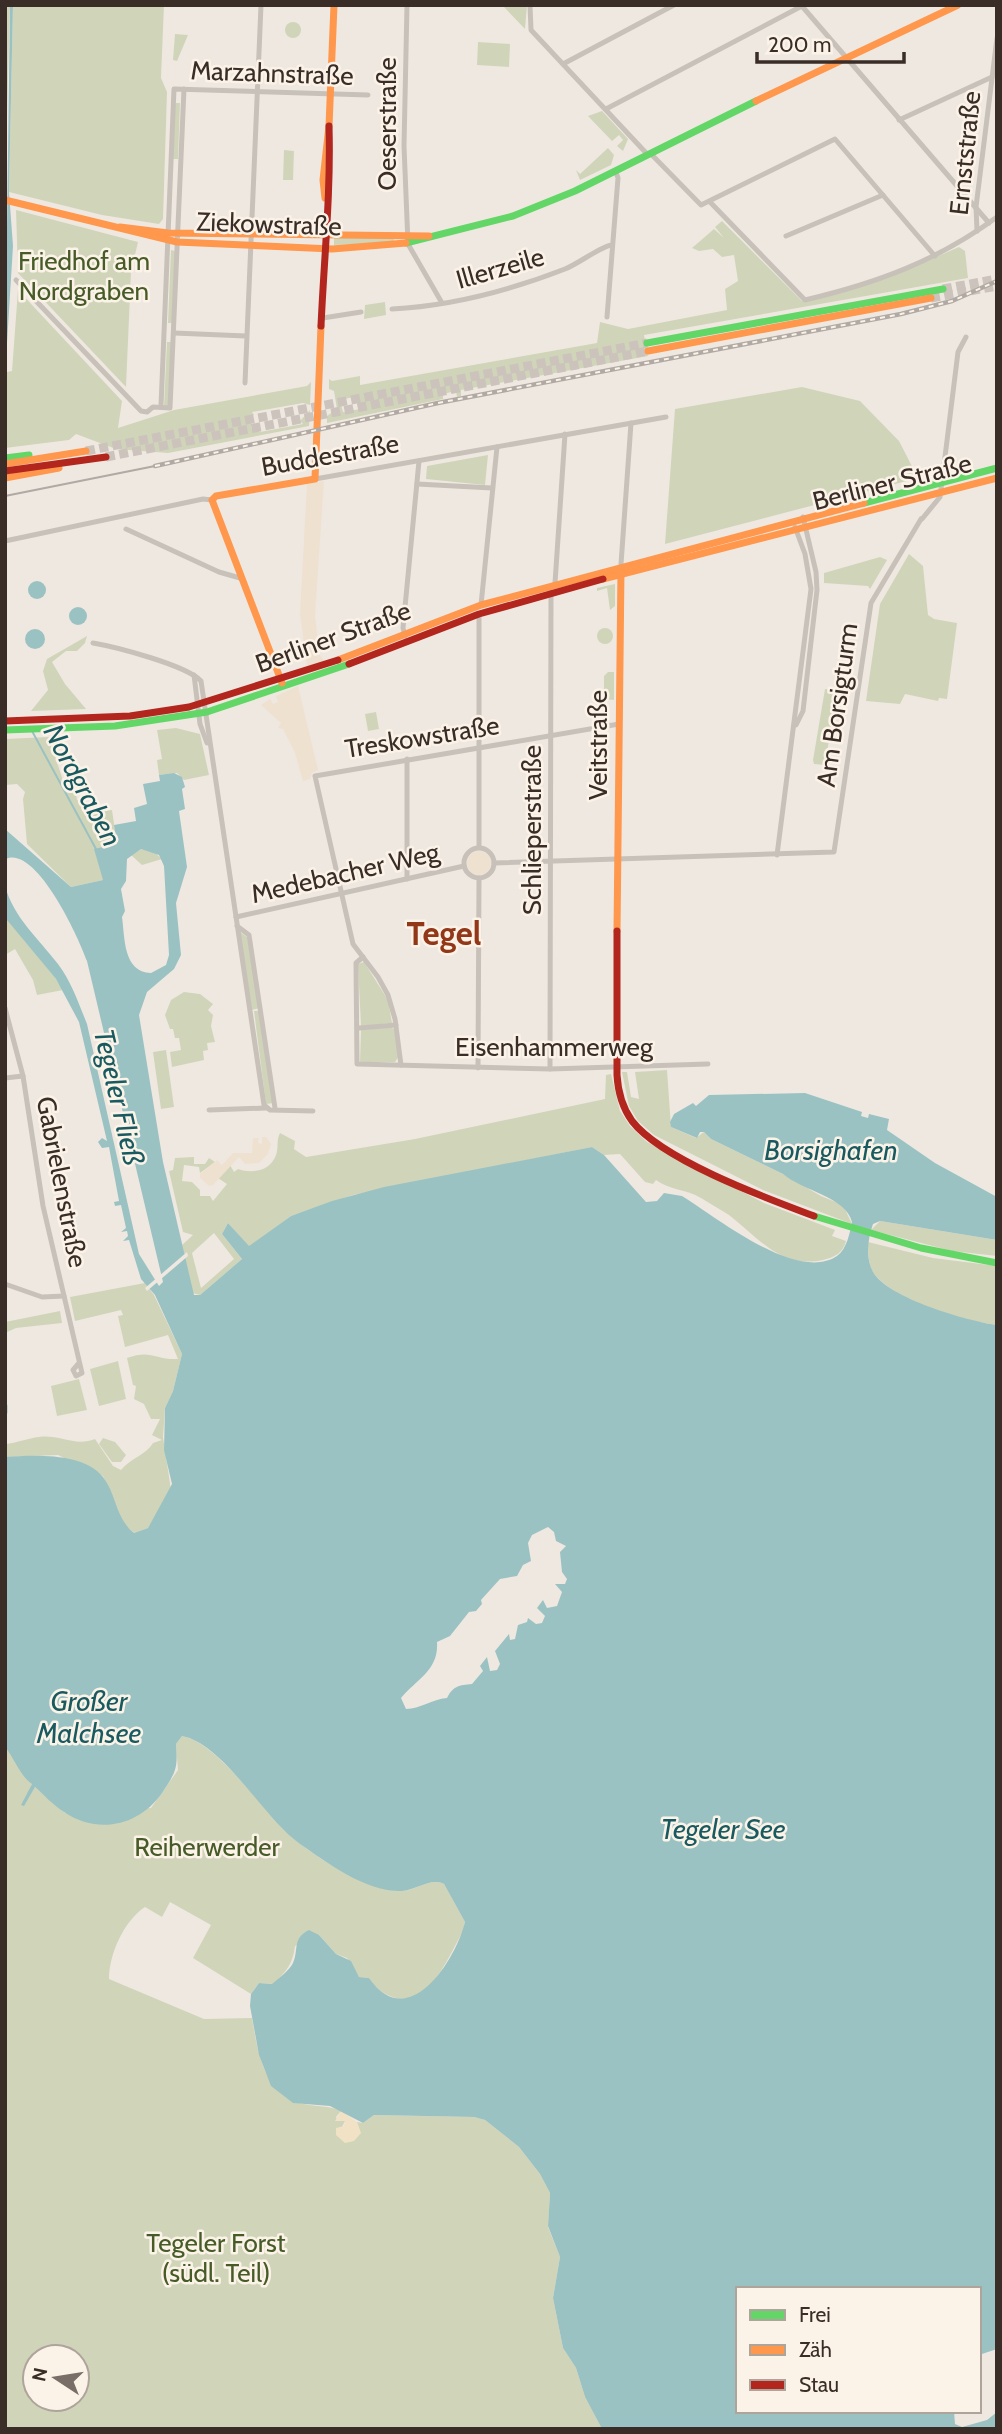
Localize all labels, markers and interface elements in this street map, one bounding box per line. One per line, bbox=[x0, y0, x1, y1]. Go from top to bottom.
scale bar bbox=[757, 21, 904, 65]
text: 200 m bbox=[768, 32, 831, 57]
street label: Marzahnstraße bbox=[190, 54, 354, 92]
street label: Oeserstraße bbox=[371, 57, 403, 191]
street label: Ernststraße bbox=[943, 89, 987, 217]
street label: Ziekowstraße bbox=[196, 205, 342, 243]
street label: Illerzeile bbox=[452, 240, 548, 296]
park label: Friedhof am Nordgraben bbox=[18, 245, 150, 307]
street label: Buddestraße bbox=[259, 427, 401, 483]
street label: Berliner Straße bbox=[809, 447, 975, 517]
street label: Berliner Straße bbox=[251, 594, 415, 680]
street label: Am Borsigturm bbox=[810, 621, 864, 789]
street label: Veitstraße bbox=[582, 690, 614, 800]
street label: Treskowstraße bbox=[343, 709, 501, 765]
water label: Nordgraben bbox=[37, 718, 129, 852]
street label: Schlieperstraße bbox=[516, 745, 548, 915]
street label: Medebacher Weg bbox=[248, 836, 443, 910]
district label: Tegel bbox=[407, 913, 481, 953]
water label: Tegeler Fließ bbox=[87, 1025, 151, 1169]
street label: Eisenhammerweg bbox=[455, 1031, 654, 1063]
street label: Gabrielenstraße bbox=[30, 1094, 94, 1270]
water label: Borsighafen bbox=[764, 1133, 898, 1167]
water label: Großer Malchsee bbox=[36, 1684, 142, 1750]
water label: Tegeler See bbox=[660, 1812, 786, 1846]
park label: Reiherwerder bbox=[134, 1831, 281, 1863]
park label: Tegeler Forst (südl. Teil) bbox=[146, 2227, 286, 2289]
legend bbox=[736, 2287, 981, 2413]
text: Frei bbox=[799, 2302, 831, 2327]
text: Zäh bbox=[799, 2337, 832, 2362]
north arrow bbox=[21, 2343, 91, 2413]
text: N bbox=[27, 2366, 53, 2384]
text: Stau bbox=[799, 2372, 839, 2397]

